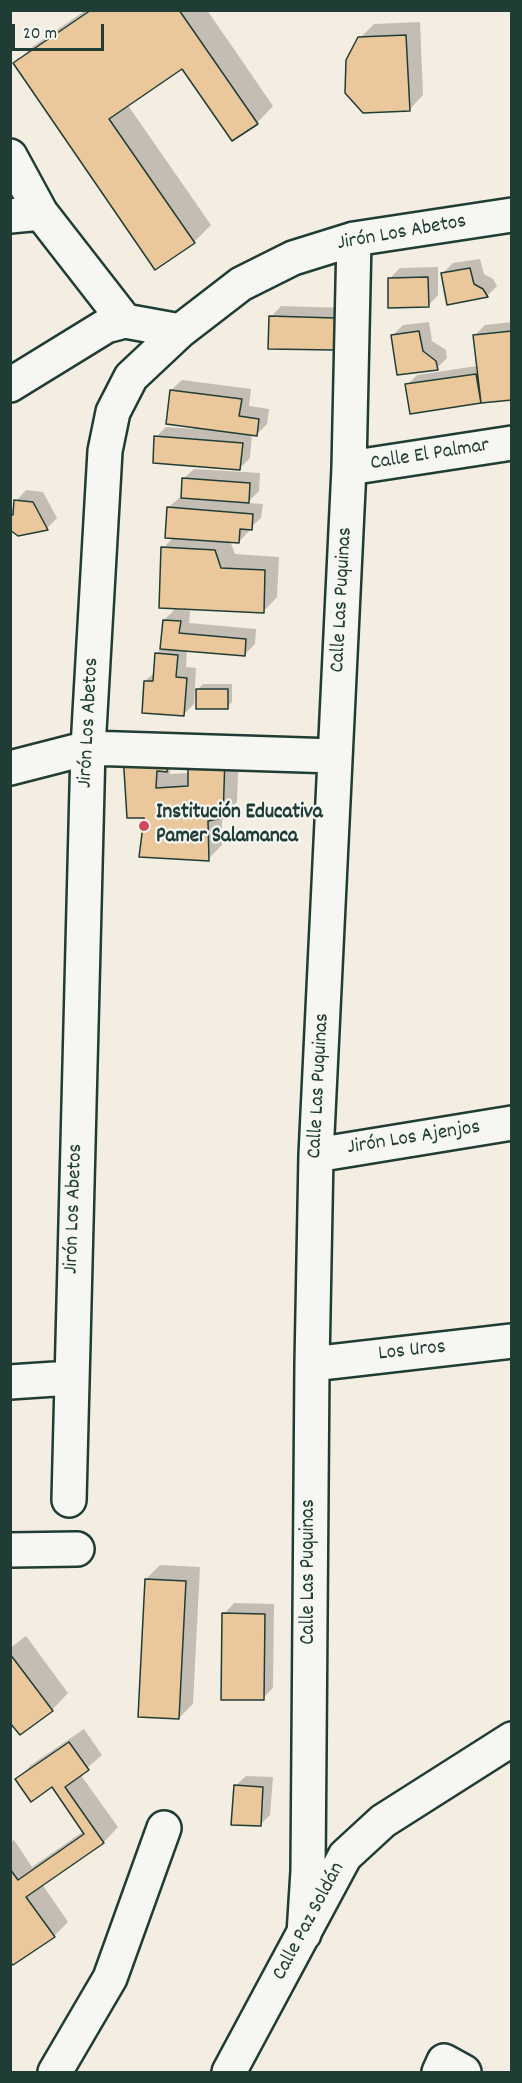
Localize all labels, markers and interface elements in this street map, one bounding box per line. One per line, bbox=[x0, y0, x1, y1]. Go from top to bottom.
scale bar bbox=[15, 12, 106, 50]
text: 20 m bbox=[23, 22, 57, 47]
street label: Jirón Los Abetos bbox=[336, 210, 468, 258]
street label: Calle El Palmar bbox=[369, 434, 491, 478]
street label: Calle Las Puquinas bbox=[327, 527, 359, 673]
street label: Jirón Los Abetos bbox=[74, 657, 106, 789]
place label: Institución Educativa Pamer Salamanca bbox=[156, 801, 323, 851]
marker: Institución Educativa Pamer Salamanca bbox=[137, 819, 151, 833]
street label: Calle Las Puquinas bbox=[304, 1013, 336, 1159]
street label: Jirón Los Ajenjos bbox=[346, 1116, 482, 1162]
street label: Jirón Los Abetos bbox=[60, 1143, 90, 1275]
street label: Los Uros bbox=[377, 1336, 447, 1368]
street label: Calle Las Puquinas bbox=[297, 1499, 323, 1645]
street label: Calle Paz Soldán bbox=[268, 1859, 352, 1985]

